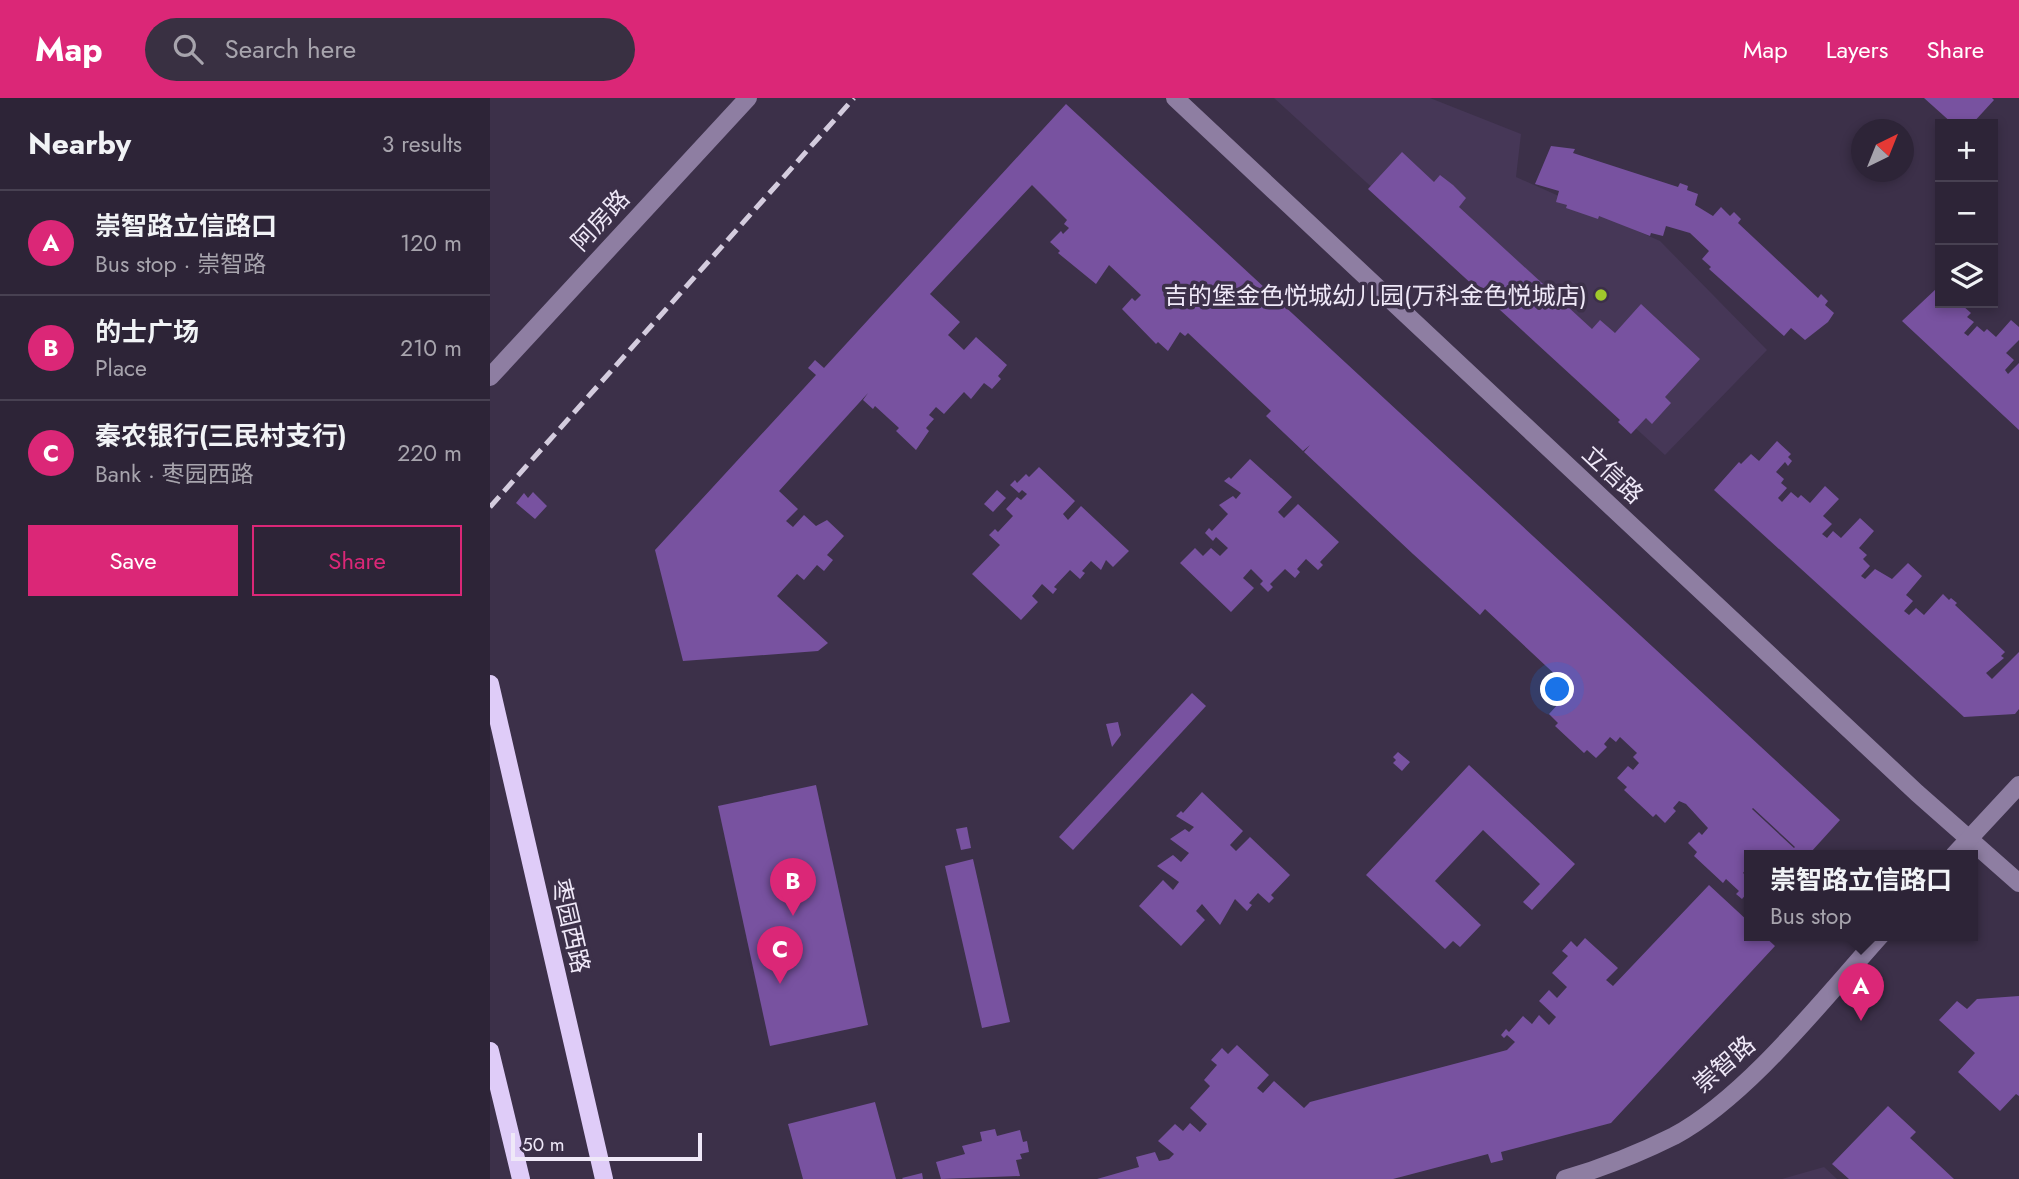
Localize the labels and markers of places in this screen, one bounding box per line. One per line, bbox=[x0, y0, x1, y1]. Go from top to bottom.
place label: 吉的堡金色悦城幼儿园(万科金色悦城店) bbox=[1164, 278, 1587, 313]
marker: 吉的堡金色悦城幼儿园(万科金色悦城店) bbox=[1593, 287, 1609, 303]
pin: B bbox=[770, 858, 816, 916]
pin: C bbox=[757, 926, 803, 984]
pin: A bbox=[1838, 963, 1884, 1021]

